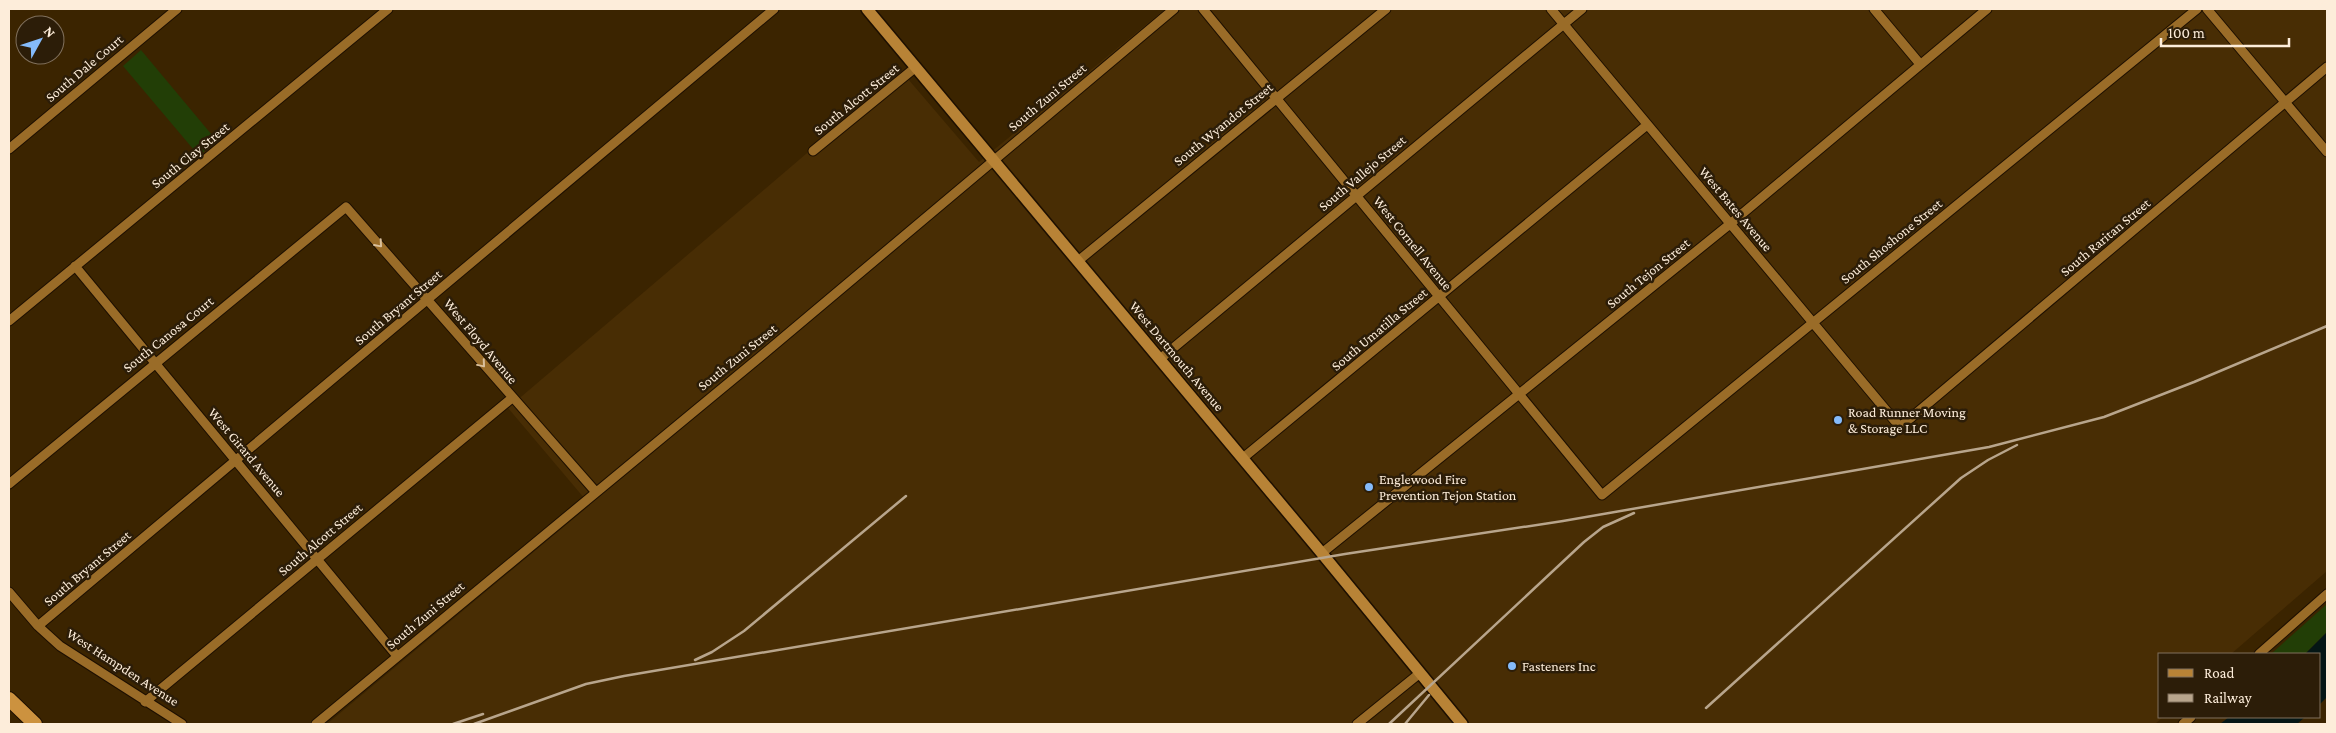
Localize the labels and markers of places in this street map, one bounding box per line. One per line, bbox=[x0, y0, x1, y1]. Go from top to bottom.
place label: Road Runner Moving & Storage LLC bbox=[1848, 404, 1966, 436]
marker: Road Runner Moving & Storage LLC bbox=[1832, 414, 1844, 426]
place label: Englewood Fire Prevention Tejon Station bbox=[1379, 471, 1517, 504]
marker: Englewood Fire Prevention Tejon Station bbox=[1363, 481, 1375, 493]
place label: Fasteners Inc bbox=[1522, 658, 1596, 674]
marker: Fasteners Inc bbox=[1506, 660, 1518, 672]

